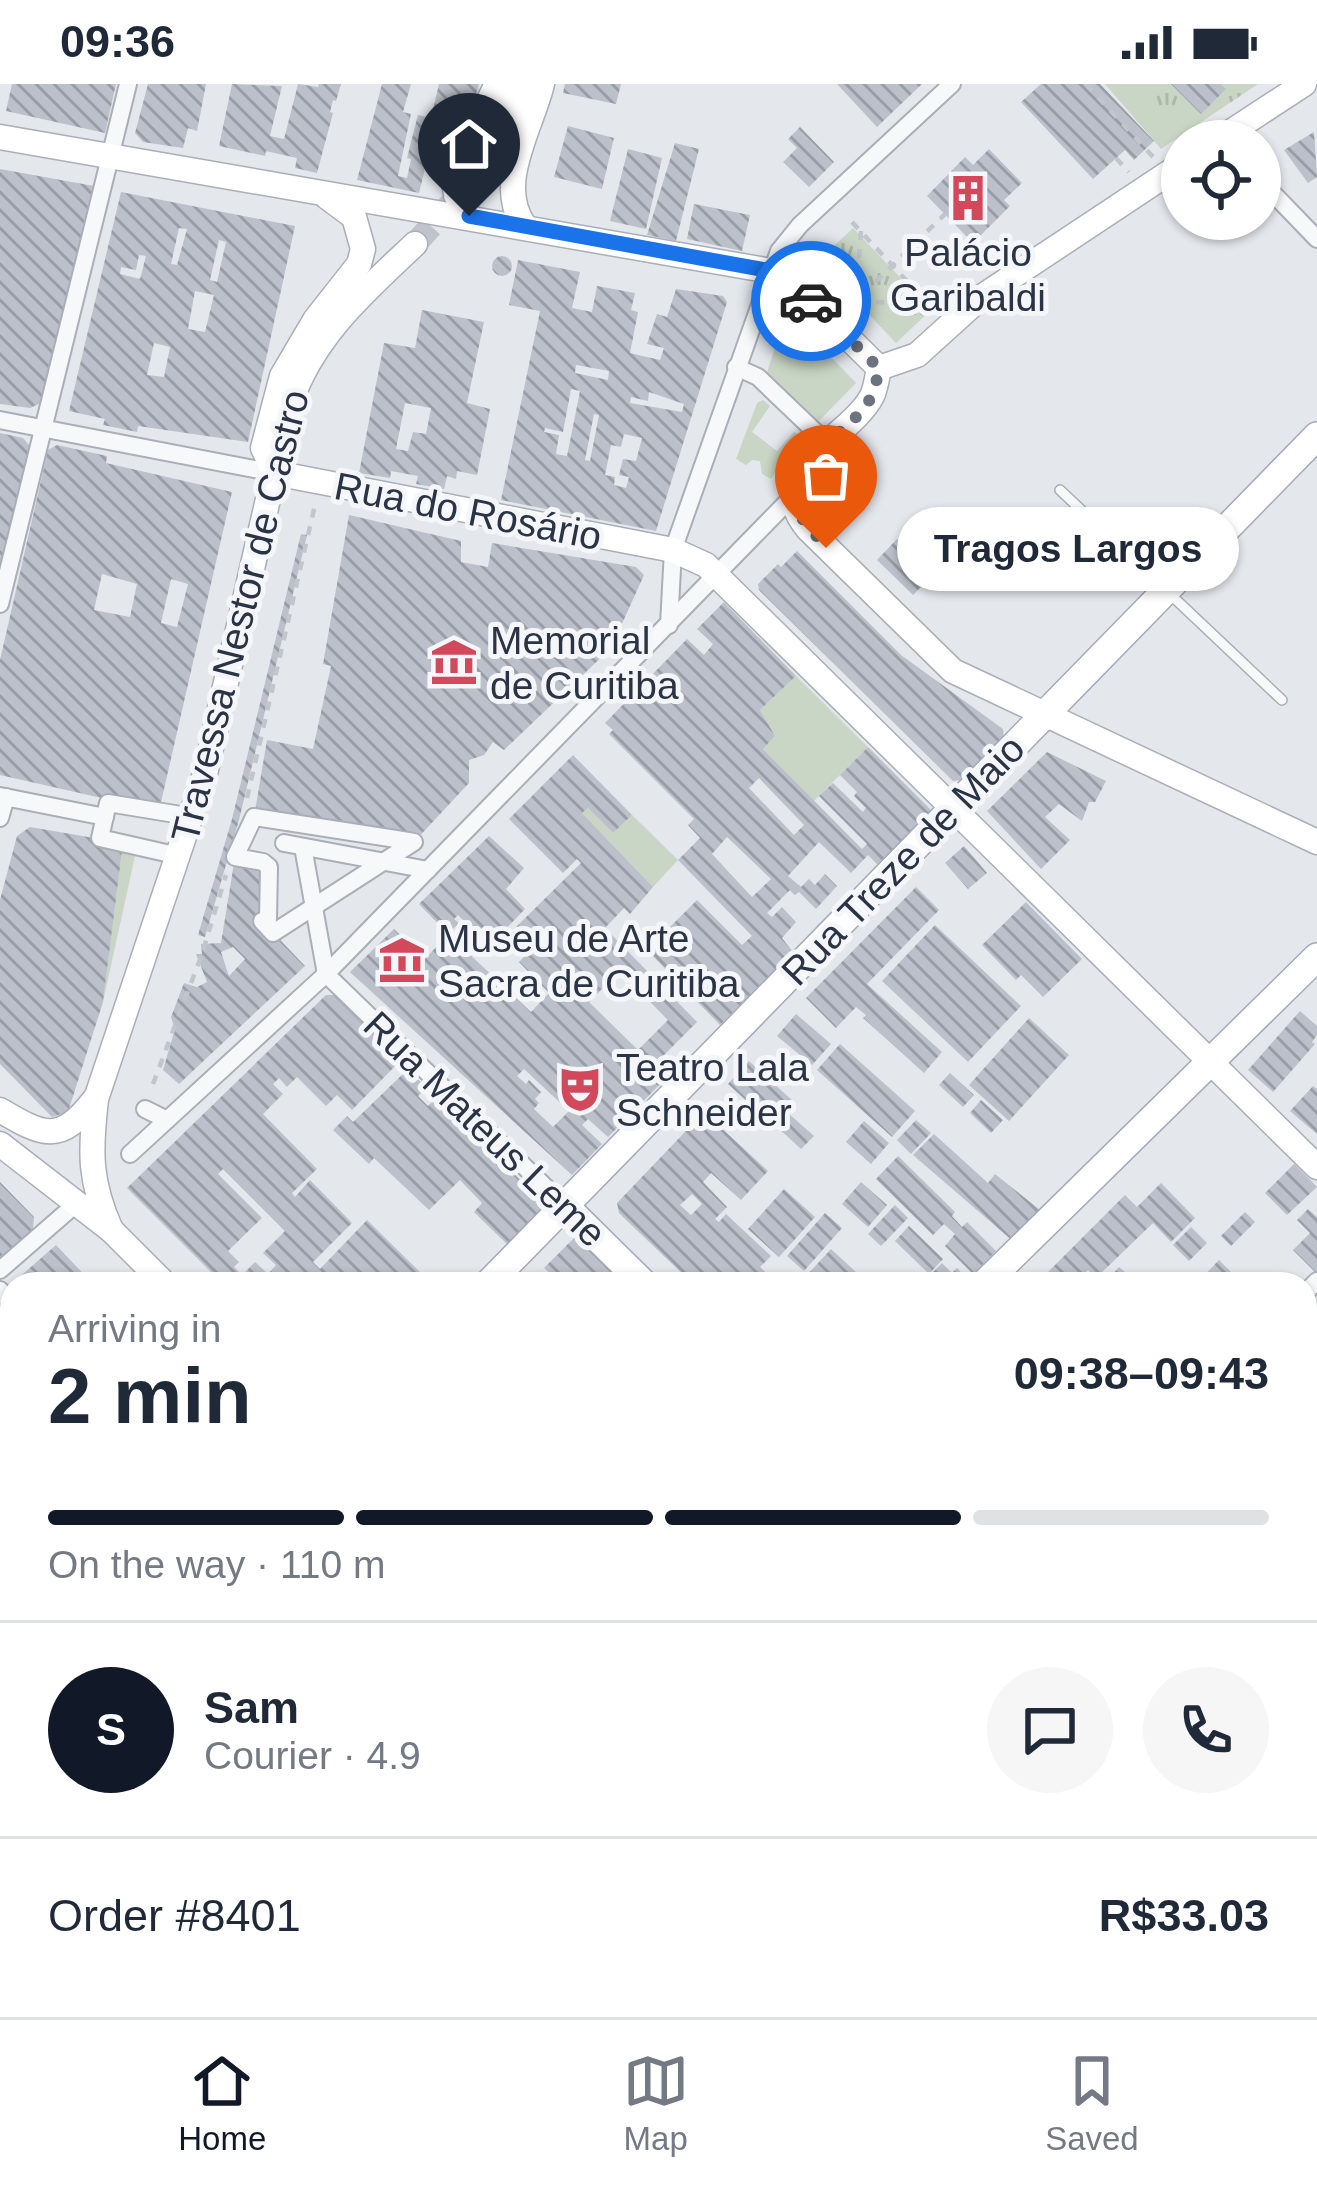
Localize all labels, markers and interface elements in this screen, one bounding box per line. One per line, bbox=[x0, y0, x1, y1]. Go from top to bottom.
text: 09:36 bbox=[60, 16, 175, 67]
pin bbox=[418, 93, 520, 216]
icon: home bbox=[436, 111, 502, 177]
map controls bbox=[1161, 120, 1281, 240]
button: locate bbox=[1161, 120, 1281, 240]
building icon: Palácio Garibaldi bbox=[943, 173, 993, 223]
place label: Palácio Garibaldi bbox=[890, 231, 1046, 319]
courier bbox=[751, 241, 871, 361]
icon: car bbox=[778, 268, 844, 334]
street label: Travessa Nestor de Castro bbox=[163, 385, 317, 847]
pin bbox=[775, 425, 877, 548]
icon: bag bbox=[793, 443, 859, 509]
street label: Rua do Rosário bbox=[331, 464, 605, 558]
callout: Tragos Largos bbox=[898, 506, 1240, 590]
text: Tragos Largos bbox=[934, 527, 1202, 570]
place label: Memorial de Curitiba bbox=[490, 619, 679, 707]
museum icon: Memorial de Curitiba bbox=[429, 637, 479, 687]
street label: Rua Treze de Maio bbox=[773, 727, 1033, 993]
place label: Museu de Arte Sacra de Curitiba bbox=[438, 917, 740, 1005]
museum icon: Museu de Arte Sacra de Curitiba bbox=[377, 935, 427, 985]
street label: Rua Mateus Leme bbox=[355, 1003, 615, 1255]
place label: Teatro Lala Schneider bbox=[616, 1046, 809, 1134]
theatre icon: Teatro Lala Schneider bbox=[555, 1064, 605, 1114]
text: Arriving in bbox=[48, 1307, 221, 1350]
text: 09:38–09:43 bbox=[1014, 1348, 1269, 1399]
text: 2 min bbox=[48, 1352, 252, 1440]
text: On the way · 110 m bbox=[48, 1543, 385, 1586]
button: chat bbox=[987, 1667, 1113, 1793]
button: phone bbox=[1143, 1667, 1269, 1793]
text: Sam bbox=[204, 1682, 299, 1733]
text: S bbox=[96, 1704, 126, 1755]
text: Courier · 4.9 bbox=[204, 1734, 421, 1777]
text: Order #8401 bbox=[48, 1890, 301, 1941]
text: R$33.03 bbox=[1099, 1890, 1269, 1941]
tab: Home bbox=[178, 2048, 266, 2158]
tab: Map bbox=[623, 2048, 689, 2158]
tab: Saved bbox=[1045, 2048, 1139, 2158]

